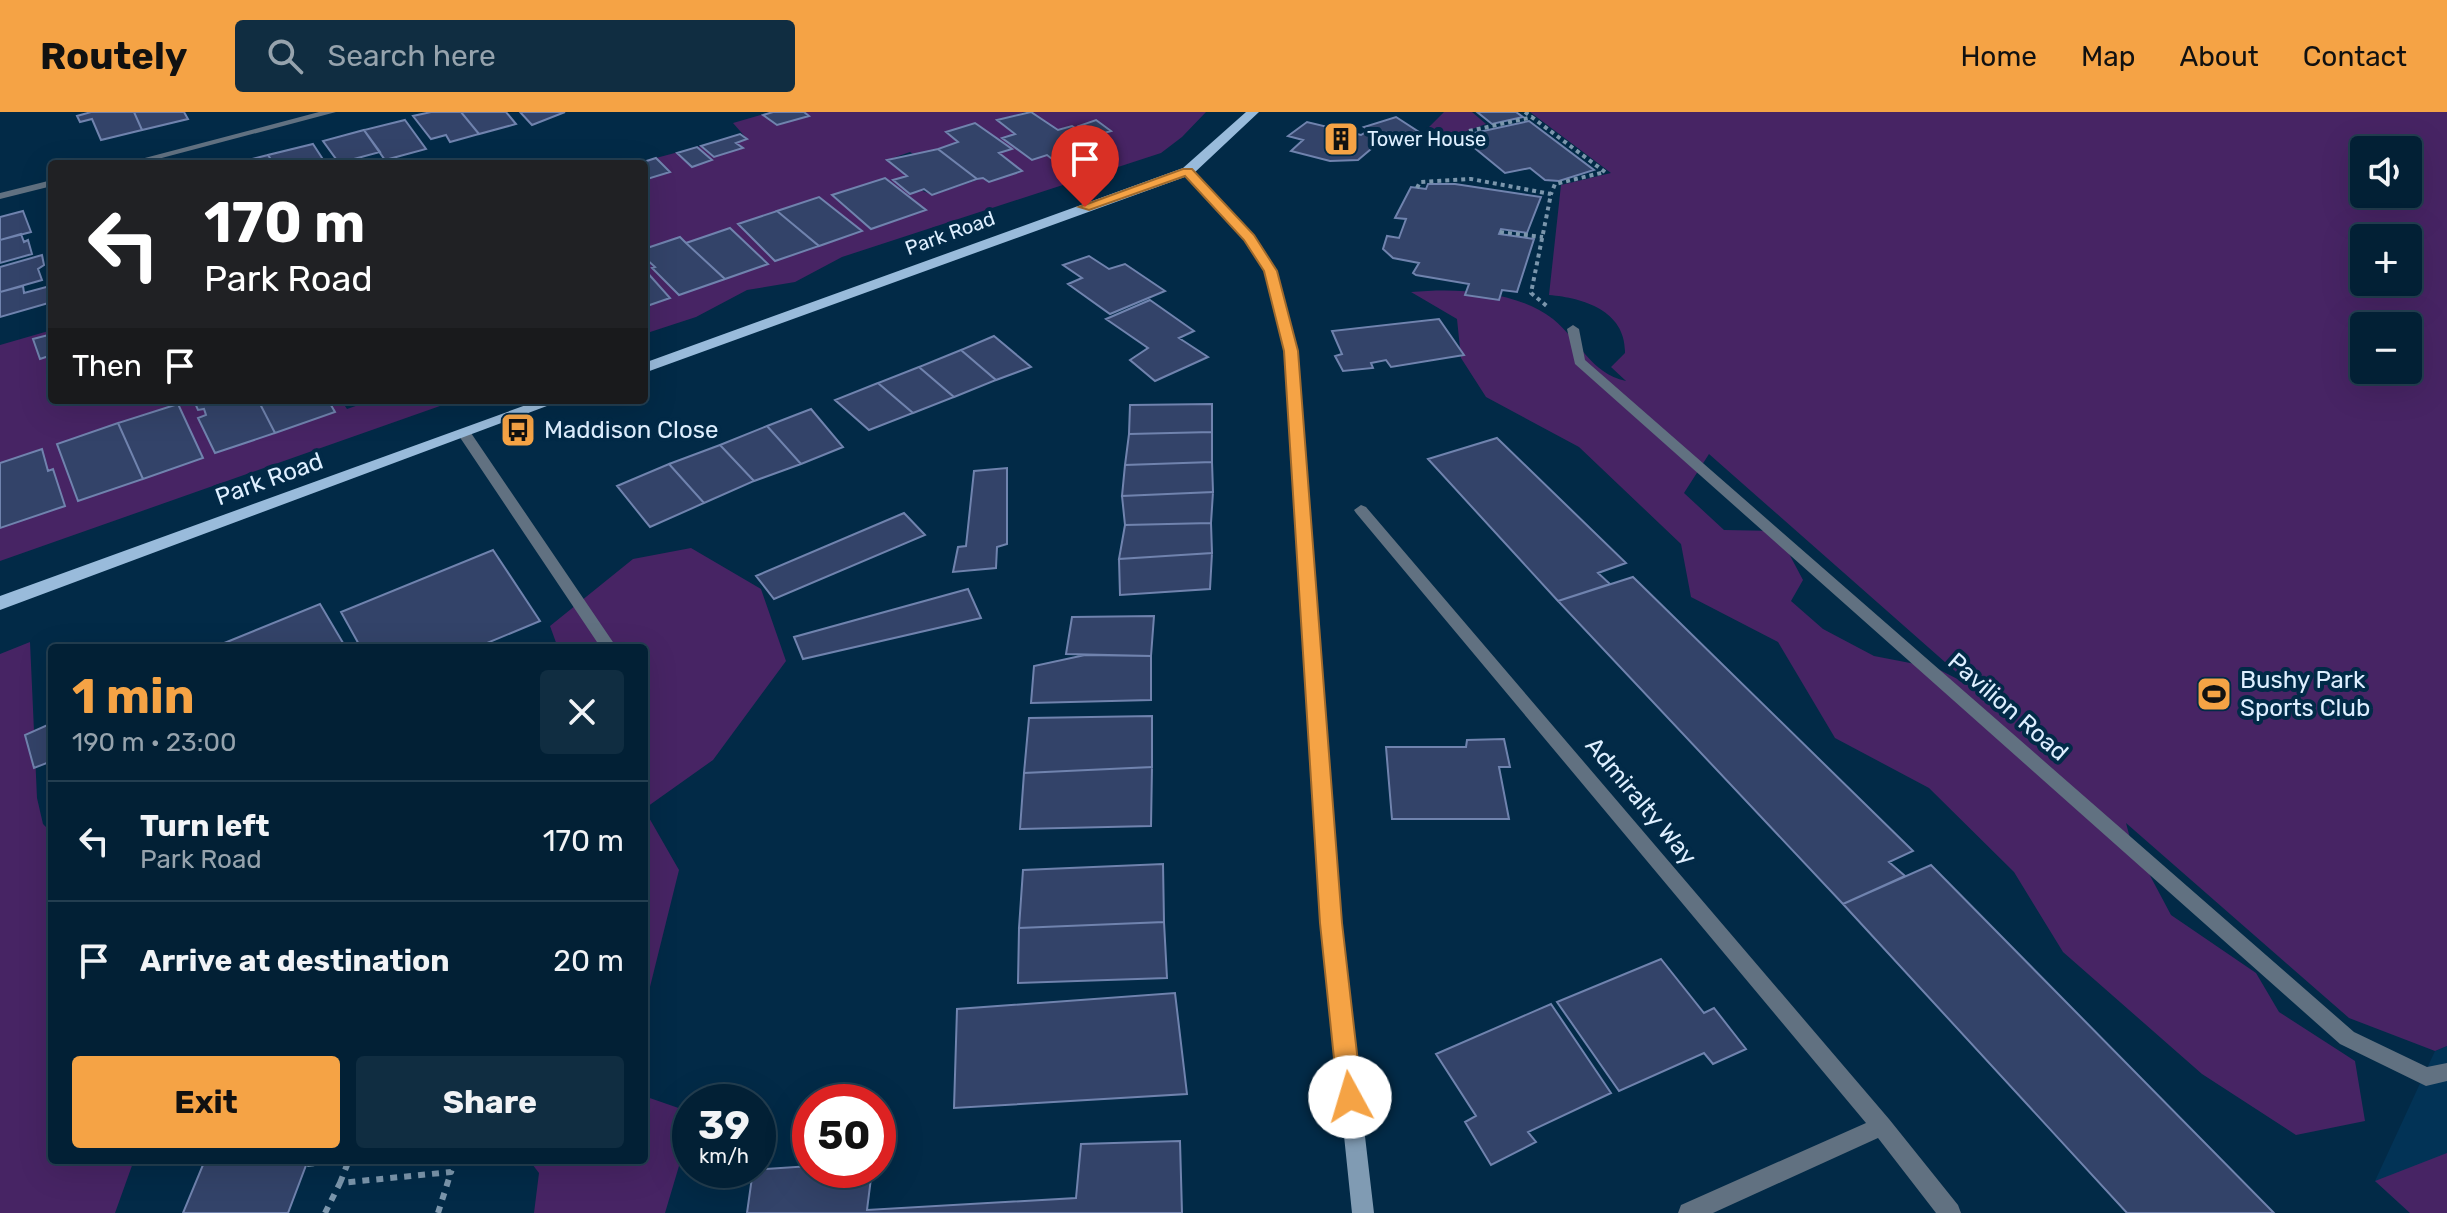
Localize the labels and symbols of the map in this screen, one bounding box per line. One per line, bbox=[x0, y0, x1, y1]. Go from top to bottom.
building icon: Tower House bbox=[1322, 120, 1360, 158]
pin bbox=[1051, 125, 1119, 207]
place label: Tower House bbox=[1367, 127, 1486, 151]
street label: Park Road bbox=[902, 206, 998, 260]
bus stop icon: Maddison Close bbox=[499, 411, 537, 449]
place label: Maddison Close bbox=[544, 416, 718, 444]
street label: Park Road bbox=[211, 447, 327, 511]
street label: Pavilion Road bbox=[1942, 647, 2074, 767]
place label: Bushy Park Sports Club bbox=[2240, 666, 2370, 722]
sports icon: Bushy Park Sports Club bbox=[2195, 675, 2233, 713]
street label: Admiralty Way bbox=[1580, 732, 1702, 870]
position arrow bbox=[1308, 1055, 1392, 1139]
speed limit sign: 50 bbox=[792, 1084, 896, 1188]

